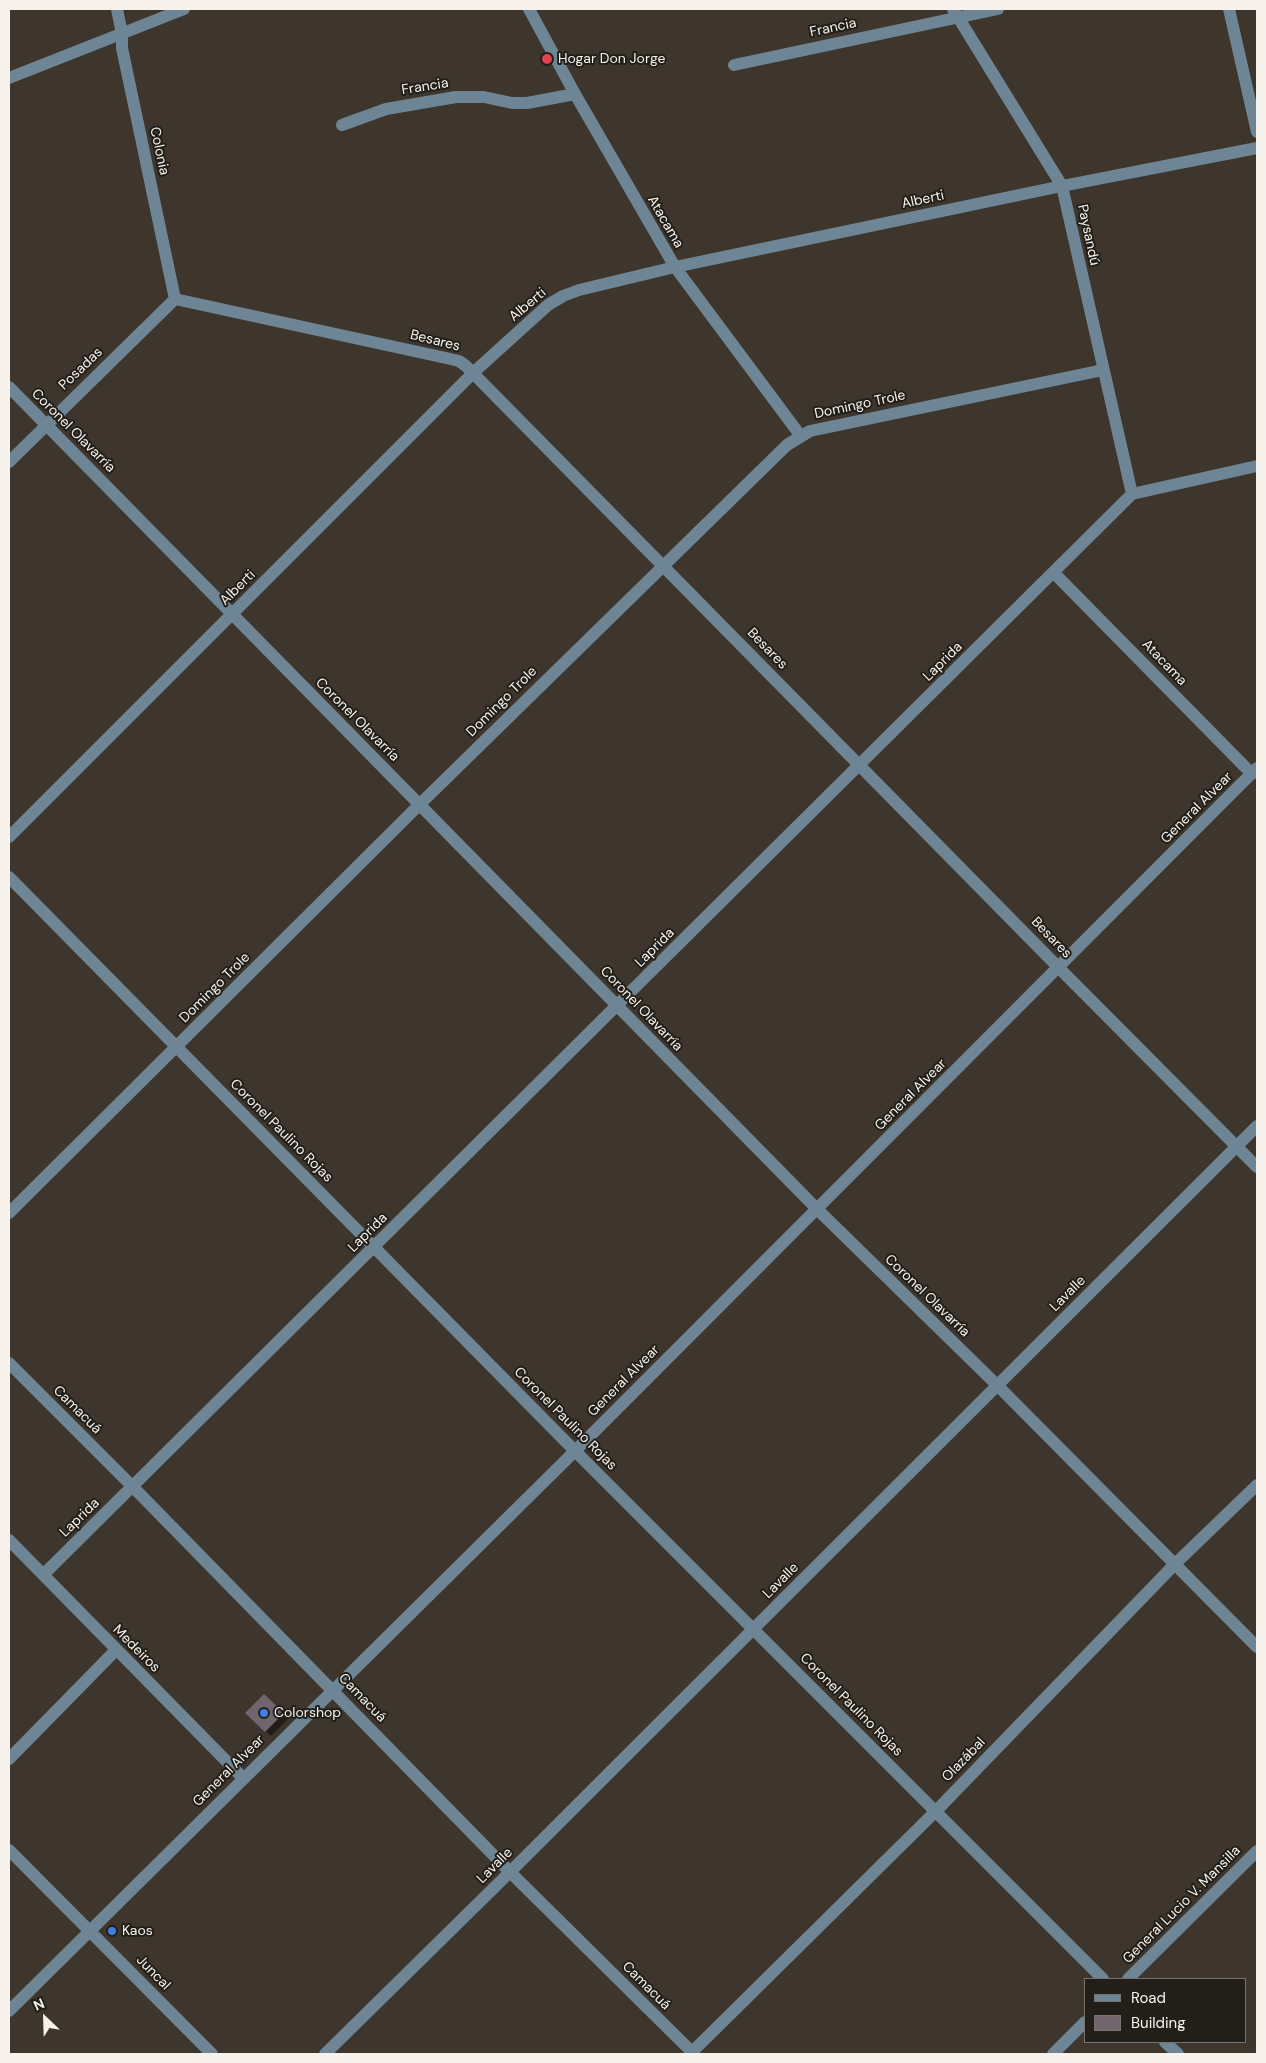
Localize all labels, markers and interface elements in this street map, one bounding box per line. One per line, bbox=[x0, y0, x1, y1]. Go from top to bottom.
street label: Francia bbox=[808, 15, 858, 41]
place label: Hogar Don Jorge bbox=[558, 51, 665, 67]
marker: Hogar Don Jorge bbox=[540, 52, 554, 66]
street label: Francia bbox=[400, 75, 450, 99]
street label: Colonia bbox=[146, 125, 172, 177]
street label: Alberti bbox=[900, 187, 946, 213]
street label: Atacama bbox=[643, 193, 687, 251]
street label: Paysandú bbox=[1073, 203, 1103, 267]
street label: Alberti bbox=[506, 285, 550, 325]
street label: Besares bbox=[408, 327, 462, 355]
street label: Posadas bbox=[56, 344, 106, 394]
street label: Coronel Olavarría bbox=[28, 386, 118, 476]
street label: Domingo Trole bbox=[813, 387, 907, 423]
street label: Alberti bbox=[217, 567, 259, 609]
street label: Besares bbox=[743, 625, 791, 673]
street label: Atacama bbox=[1138, 636, 1190, 690]
street label: Laprida bbox=[920, 639, 966, 685]
street label: Domingo Trole bbox=[463, 663, 541, 741]
street label: Coronel Olavarría bbox=[312, 675, 402, 765]
street label: General Alvear bbox=[1158, 769, 1236, 847]
street label: Besares bbox=[1027, 914, 1075, 962]
street label: Laprida bbox=[632, 925, 678, 971]
street label: Domingo Trole bbox=[176, 949, 254, 1027]
street label: Coronel Olavarría bbox=[596, 963, 686, 1055]
street label: General Alvear bbox=[872, 1056, 950, 1134]
street label: Coronel Paulino Rojas bbox=[226, 1076, 336, 1186]
street label: Laprida bbox=[345, 1210, 391, 1256]
street label: Coronel Olavarría bbox=[881, 1251, 973, 1341]
street label: Lavalle bbox=[1047, 1273, 1089, 1315]
street label: General Alvear bbox=[585, 1342, 663, 1420]
street label: Coronel Paulino Rojas bbox=[510, 1364, 620, 1474]
street label: Camacuá bbox=[49, 1382, 105, 1438]
street label: Laprida bbox=[57, 1495, 103, 1541]
street label: Lavalle bbox=[760, 1560, 802, 1602]
street label: Medeiros bbox=[109, 1622, 163, 1676]
street label: Coronel Paulino Rojas bbox=[796, 1650, 906, 1760]
street label: Camacuá bbox=[335, 1670, 389, 1726]
place label: Colorshop bbox=[274, 1705, 341, 1721]
marker: Colorshop bbox=[258, 1707, 270, 1719]
street label: General Alvear bbox=[190, 1732, 268, 1810]
street label: Olazábal bbox=[939, 1734, 989, 1786]
street label: General Lucio V. Mansilla bbox=[1120, 1843, 1244, 1967]
street label: Lavalle bbox=[474, 1845, 516, 1887]
place label: Kaos bbox=[122, 1923, 153, 1939]
marker: Kaos bbox=[106, 1925, 118, 1937]
street label: Juncal bbox=[132, 1952, 174, 1994]
street label: Camacuá bbox=[618, 1958, 674, 2014]
legend bbox=[1084, 1978, 1246, 2043]
text: Road bbox=[1131, 1988, 1166, 2008]
north arrow bbox=[20, 1993, 70, 2043]
text: N bbox=[31, 1994, 47, 2015]
text: Building bbox=[1131, 2013, 1186, 2033]

